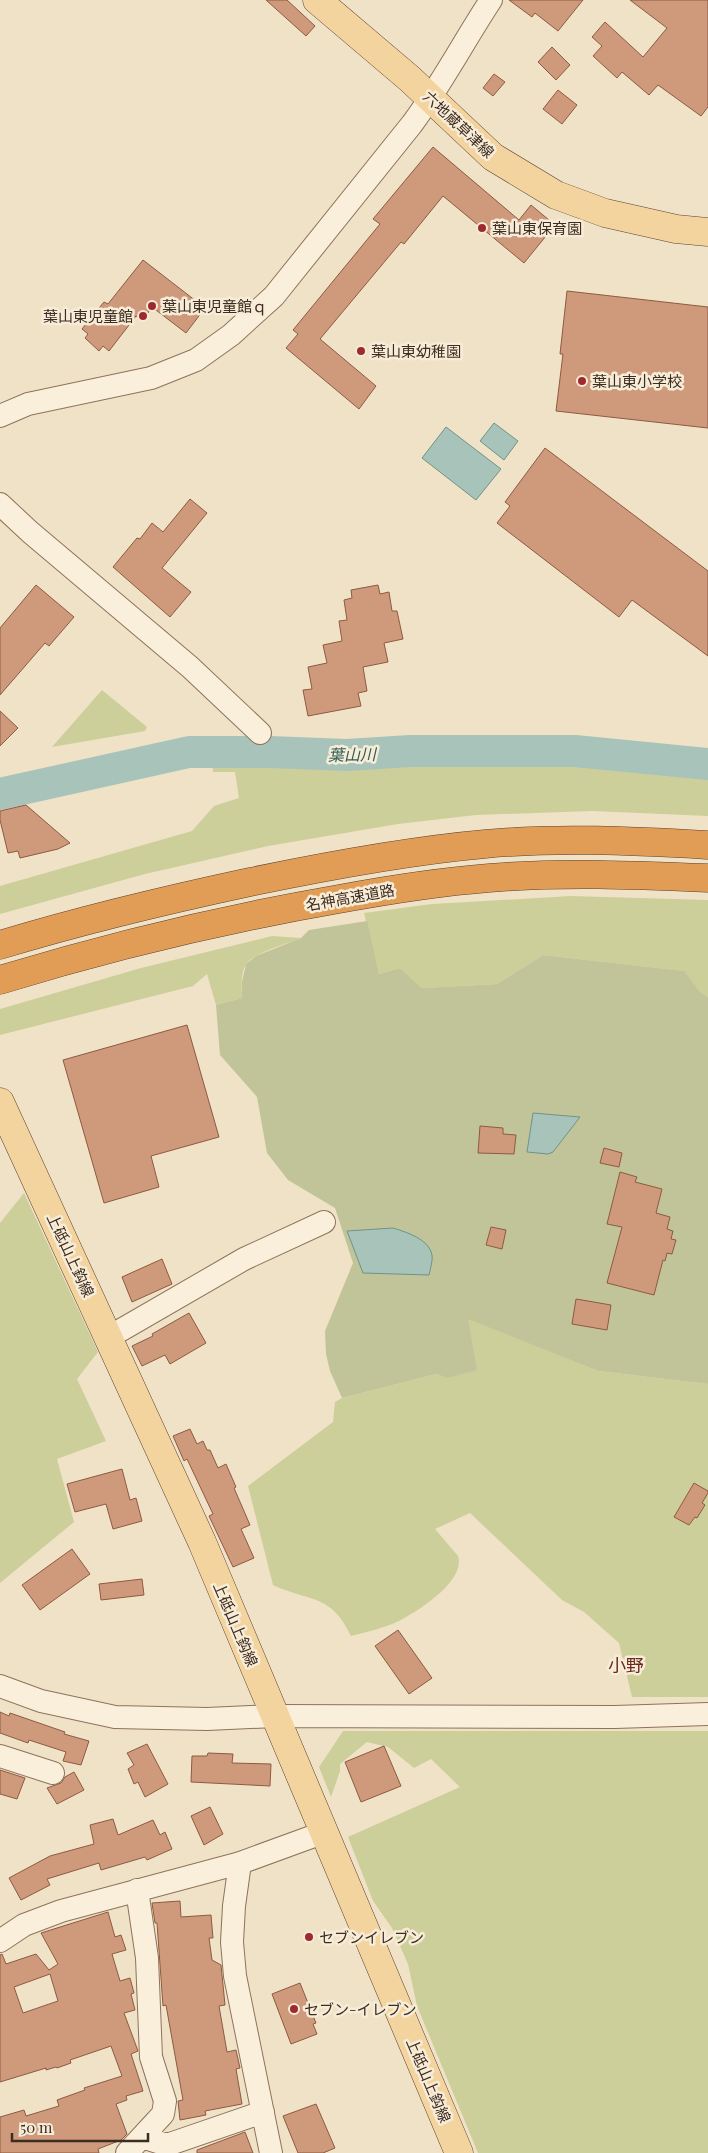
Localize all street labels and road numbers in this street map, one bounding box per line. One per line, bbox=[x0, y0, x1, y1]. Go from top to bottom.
street label: 六地蔵草津線 bbox=[419, 86, 499, 162]
street label: 名神高速道路 bbox=[304, 879, 396, 915]
street label: 上砥山上鈎線 bbox=[43, 1210, 99, 1300]
street label: 上砥山上鈎線 bbox=[209, 1579, 263, 1669]
street label: 上砥山上鈎線 bbox=[402, 2035, 456, 2125]

